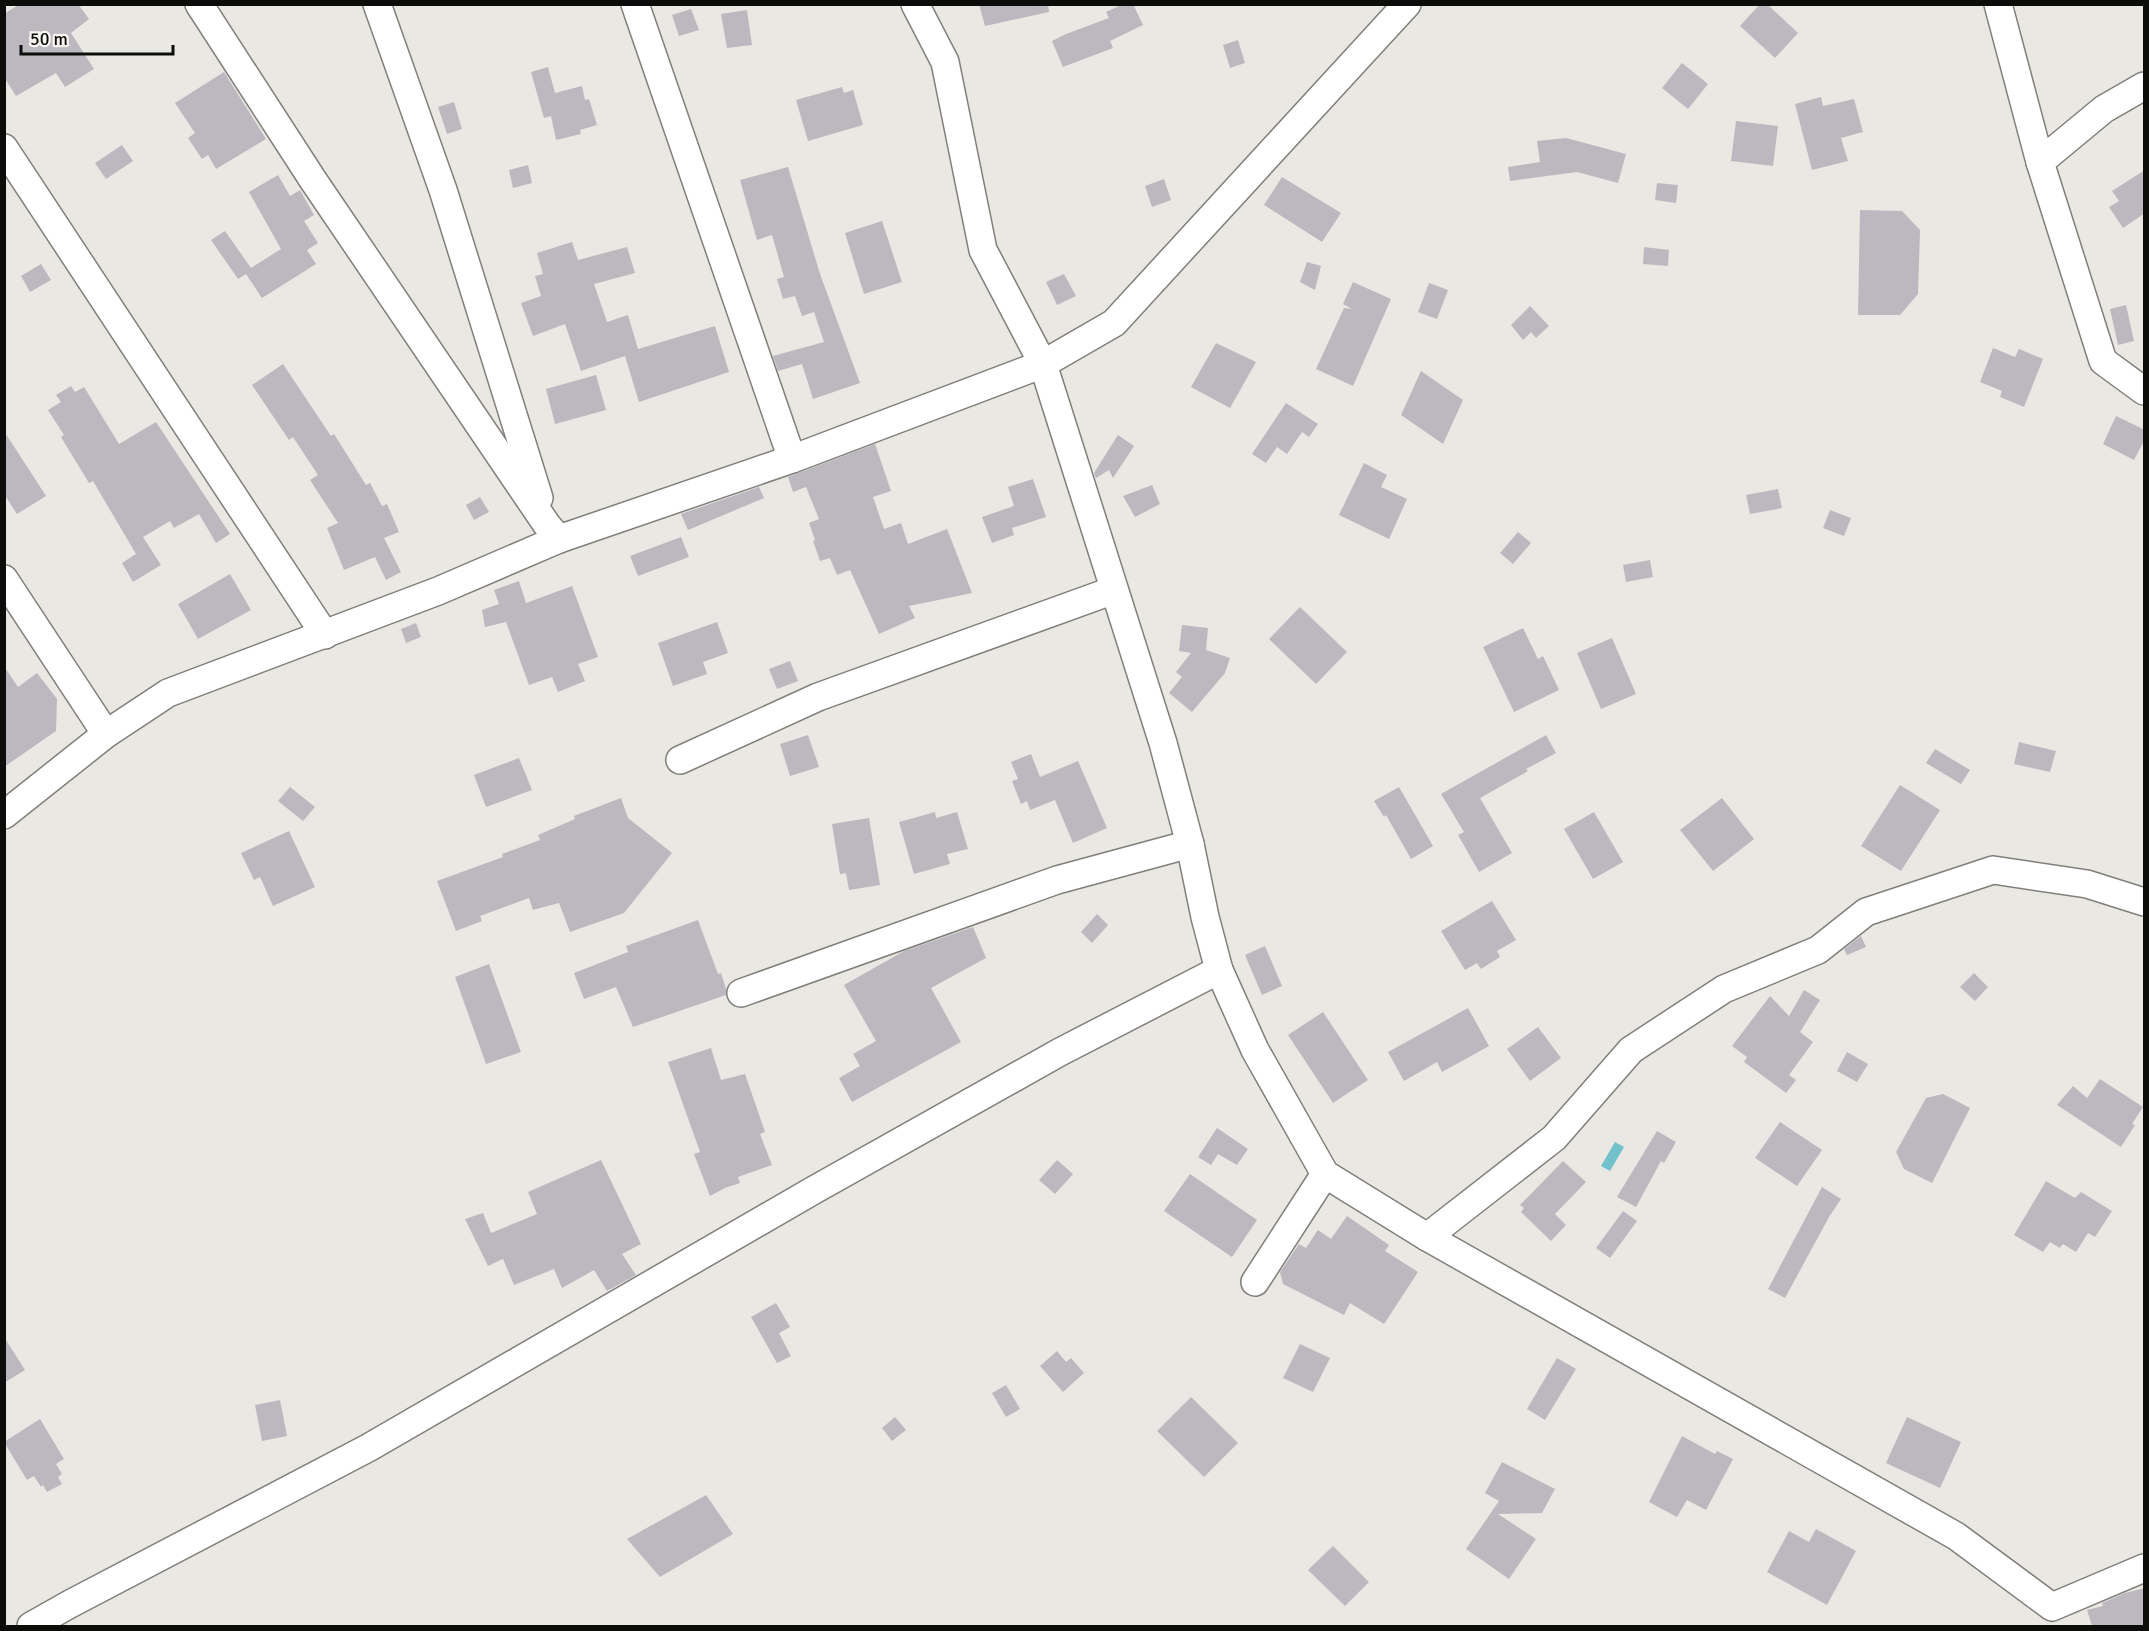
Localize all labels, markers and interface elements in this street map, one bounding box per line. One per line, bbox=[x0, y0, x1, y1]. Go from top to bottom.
scale bar bbox=[21, 18, 172, 56]
text: 50 m bbox=[30, 28, 68, 50]

